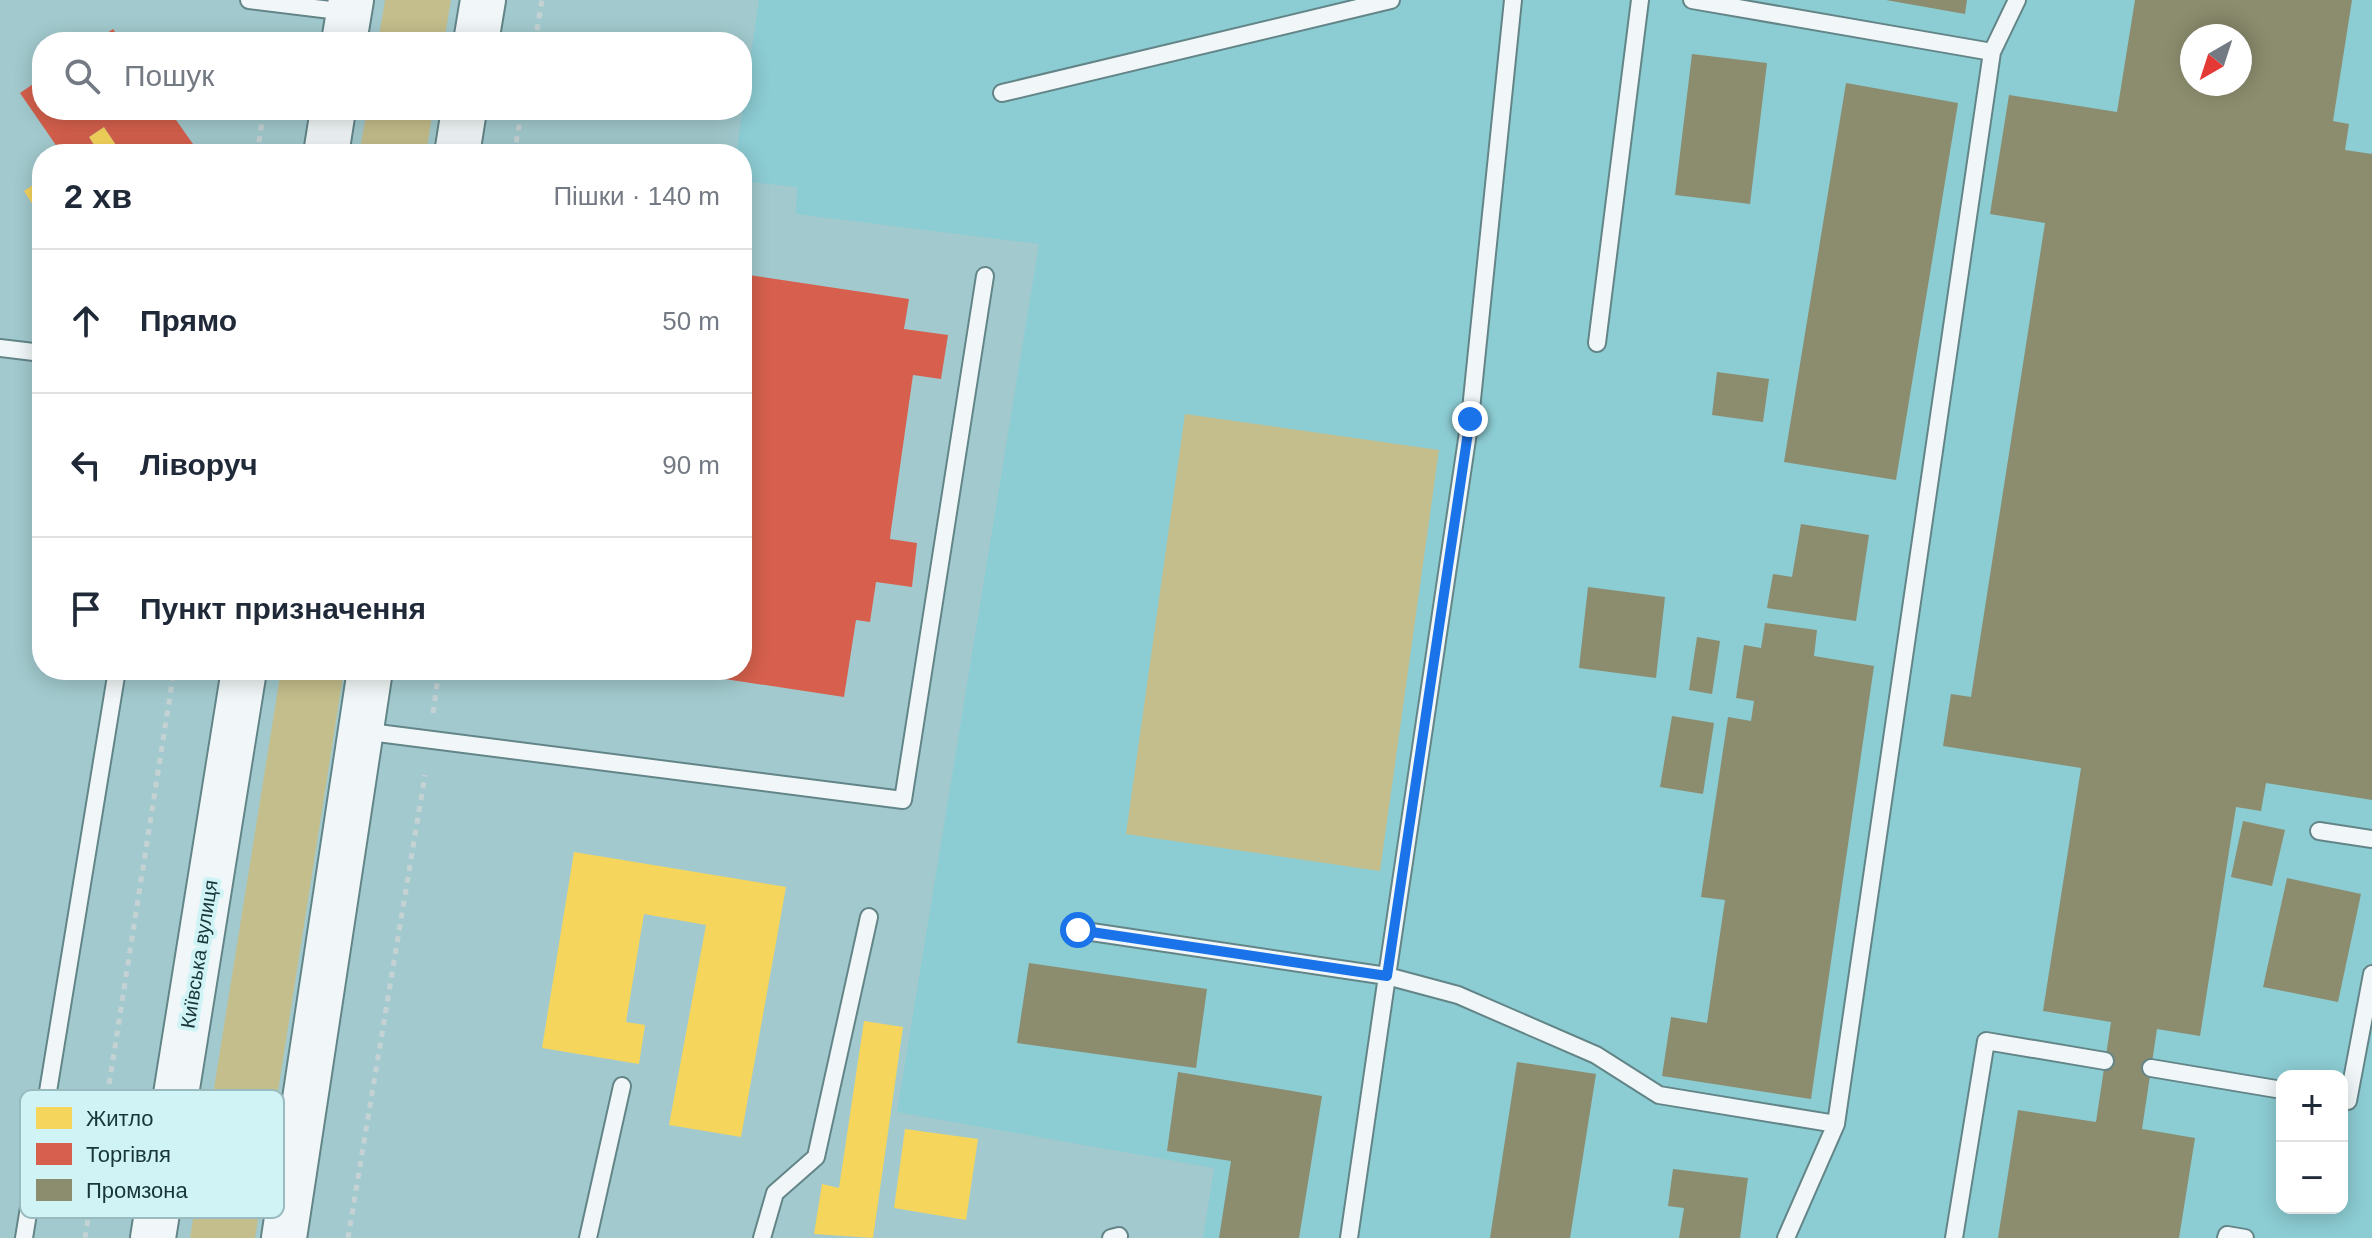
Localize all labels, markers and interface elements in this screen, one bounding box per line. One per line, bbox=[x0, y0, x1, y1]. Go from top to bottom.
north arrow bbox=[2180, 24, 2252, 96]
search box bbox=[32, 32, 752, 120]
icon: search bbox=[60, 54, 104, 98]
text: Пошук bbox=[124, 59, 214, 92]
text: 2 хв bbox=[64, 177, 132, 215]
text: Пішки · 140 m bbox=[553, 181, 720, 211]
icon: ahead bbox=[64, 299, 108, 343]
text: Прямо bbox=[140, 304, 237, 337]
text: 50 m bbox=[662, 306, 720, 336]
route end bbox=[1452, 401, 1488, 437]
icon: left bbox=[64, 443, 108, 487]
text: Ліворуч bbox=[140, 448, 258, 481]
text: 90 m bbox=[662, 450, 720, 480]
icon: arrive bbox=[64, 587, 108, 631]
text: Пункт призначення bbox=[140, 592, 426, 625]
street label: Київська вулиця bbox=[176, 878, 222, 1030]
route start bbox=[1060, 912, 1096, 948]
map controls bbox=[2276, 1070, 2348, 1214]
button: + bbox=[2276, 1070, 2348, 1142]
legend bbox=[20, 1090, 284, 1218]
text: Житло bbox=[86, 1106, 154, 1131]
text: Торгівля bbox=[86, 1142, 171, 1167]
button: − bbox=[2276, 1142, 2348, 1214]
text: Промзона bbox=[86, 1178, 188, 1203]

